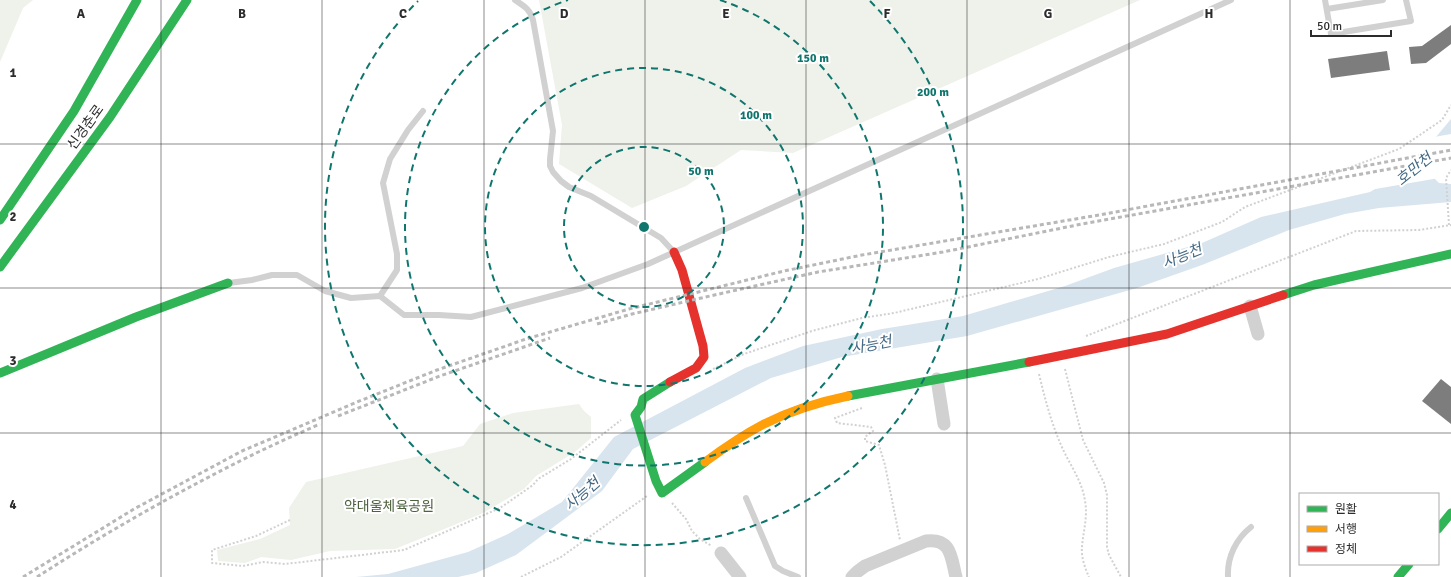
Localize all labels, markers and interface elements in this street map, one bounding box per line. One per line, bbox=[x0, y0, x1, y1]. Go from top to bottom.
text: A bbox=[77, 6, 86, 22]
text: B bbox=[238, 6, 246, 22]
text: C bbox=[399, 6, 407, 22]
text: D bbox=[560, 6, 569, 22]
text: E bbox=[722, 6, 730, 22]
text: F bbox=[884, 6, 891, 22]
text: G bbox=[1044, 6, 1052, 22]
text: H bbox=[1205, 6, 1213, 22]
scale bar bbox=[1311, 12, 1391, 38]
text: 50 m bbox=[1317, 19, 1342, 34]
text: 150 m bbox=[797, 51, 829, 66]
text: 1 bbox=[9, 65, 17, 81]
text: 200 m bbox=[917, 85, 949, 100]
street label: 신경춘로 bbox=[63, 101, 107, 153]
text: 100 m bbox=[740, 108, 772, 123]
water label: 호만천 bbox=[1392, 148, 1437, 189]
text: 50 m bbox=[688, 164, 714, 179]
text: 2 bbox=[9, 209, 17, 225]
centre of rings bbox=[637, 220, 651, 234]
water label: 사능천 bbox=[1159, 239, 1207, 272]
water label: 사능천 bbox=[849, 332, 895, 358]
text: 3 bbox=[9, 353, 17, 369]
water label: 사능천 bbox=[560, 472, 605, 514]
legend bbox=[1299, 493, 1439, 565]
text: 4 bbox=[9, 497, 17, 513]
park label: 약대울체육공원 bbox=[344, 498, 434, 515]
text: 원활 bbox=[1335, 502, 1357, 517]
text: 서행 bbox=[1335, 522, 1357, 537]
text: 정체 bbox=[1335, 542, 1357, 557]

